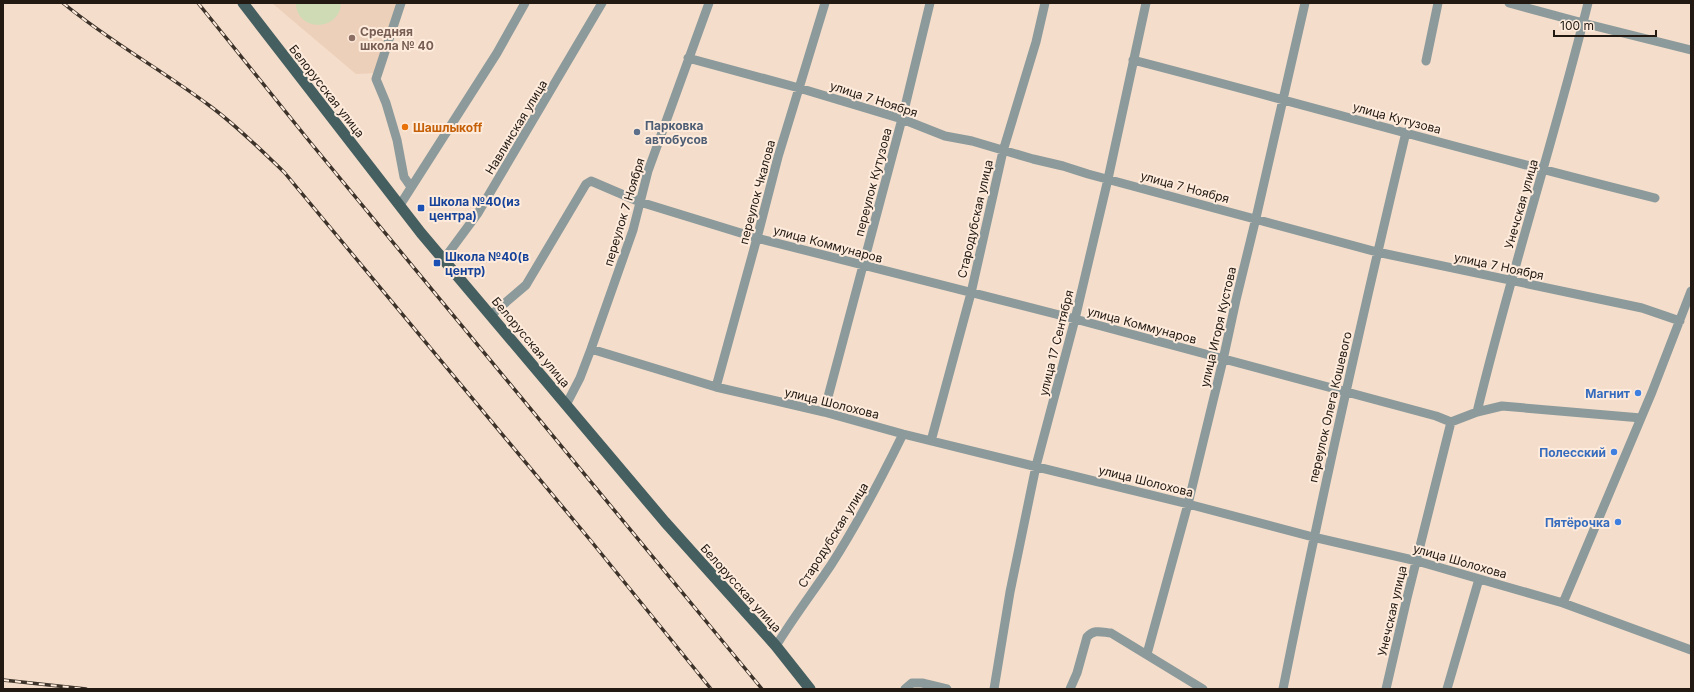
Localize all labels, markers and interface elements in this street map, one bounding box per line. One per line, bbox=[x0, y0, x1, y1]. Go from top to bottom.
scale bar bbox=[1554, 12, 1656, 38]
text: 100 m bbox=[1560, 18, 1594, 33]
place label: Средняя школа № 40 bbox=[360, 24, 434, 53]
marker: Средняя школа № 40 bbox=[347, 33, 357, 43]
street label: Белорусская улица bbox=[286, 42, 368, 140]
street label: Навлинская улица bbox=[482, 77, 550, 177]
street label: улица 7 Ноября bbox=[828, 78, 920, 120]
street label: улица Кутузова bbox=[1351, 99, 1443, 137]
place label: Парковка автобусов bbox=[645, 118, 708, 147]
place label: Шашлыкоff bbox=[413, 120, 482, 135]
marker: Шашлыкоff bbox=[400, 122, 410, 132]
street label: переулок Кутузова bbox=[851, 126, 895, 238]
marker: Парковка автобусов bbox=[632, 127, 642, 137]
street label: переулок Чкалова bbox=[736, 138, 778, 246]
street label: переулок 7 Ноября bbox=[600, 156, 648, 268]
street label: Стародубская улица bbox=[954, 158, 996, 280]
street label: Унечская улица bbox=[1501, 158, 1541, 250]
street label: улица 7 Ноября bbox=[1139, 168, 1231, 206]
place label: Школа №40(из центра) bbox=[429, 194, 520, 223]
marker: Школа №40(из центра) bbox=[416, 203, 426, 213]
street label: улица Коммунаров bbox=[772, 222, 885, 266]
place label: Школа №40(в центр) bbox=[445, 249, 529, 278]
street label: улица 7 Ноября bbox=[1453, 249, 1545, 283]
marker: Школа №40(в центр) bbox=[432, 258, 442, 268]
street label: улица Игоря Кустова bbox=[1197, 265, 1239, 389]
street label: улица 17 Сентября bbox=[1036, 288, 1076, 398]
street label: Белорусская улица bbox=[489, 294, 573, 390]
street label: улица Коммунаров bbox=[1086, 303, 1199, 347]
street label: переулок Олега Кошевого bbox=[1305, 330, 1355, 484]
street label: улица Шолохова bbox=[783, 384, 881, 422]
place label: Магнит bbox=[1585, 386, 1630, 401]
marker: Магнит bbox=[1633, 388, 1643, 398]
place label: Полесский bbox=[1539, 445, 1606, 460]
marker: Полесский bbox=[1609, 447, 1619, 457]
street label: улица Шолохова bbox=[1097, 462, 1195, 500]
street label: Стародубская улица bbox=[795, 480, 871, 590]
place label: Пятёрочка bbox=[1545, 515, 1610, 530]
marker: Пятёрочка bbox=[1613, 517, 1623, 527]
street label: улица Шолохова bbox=[1411, 540, 1509, 582]
street label: Белорусская улица bbox=[697, 541, 785, 635]
street label: Унечская улица bbox=[1374, 564, 1410, 658]

